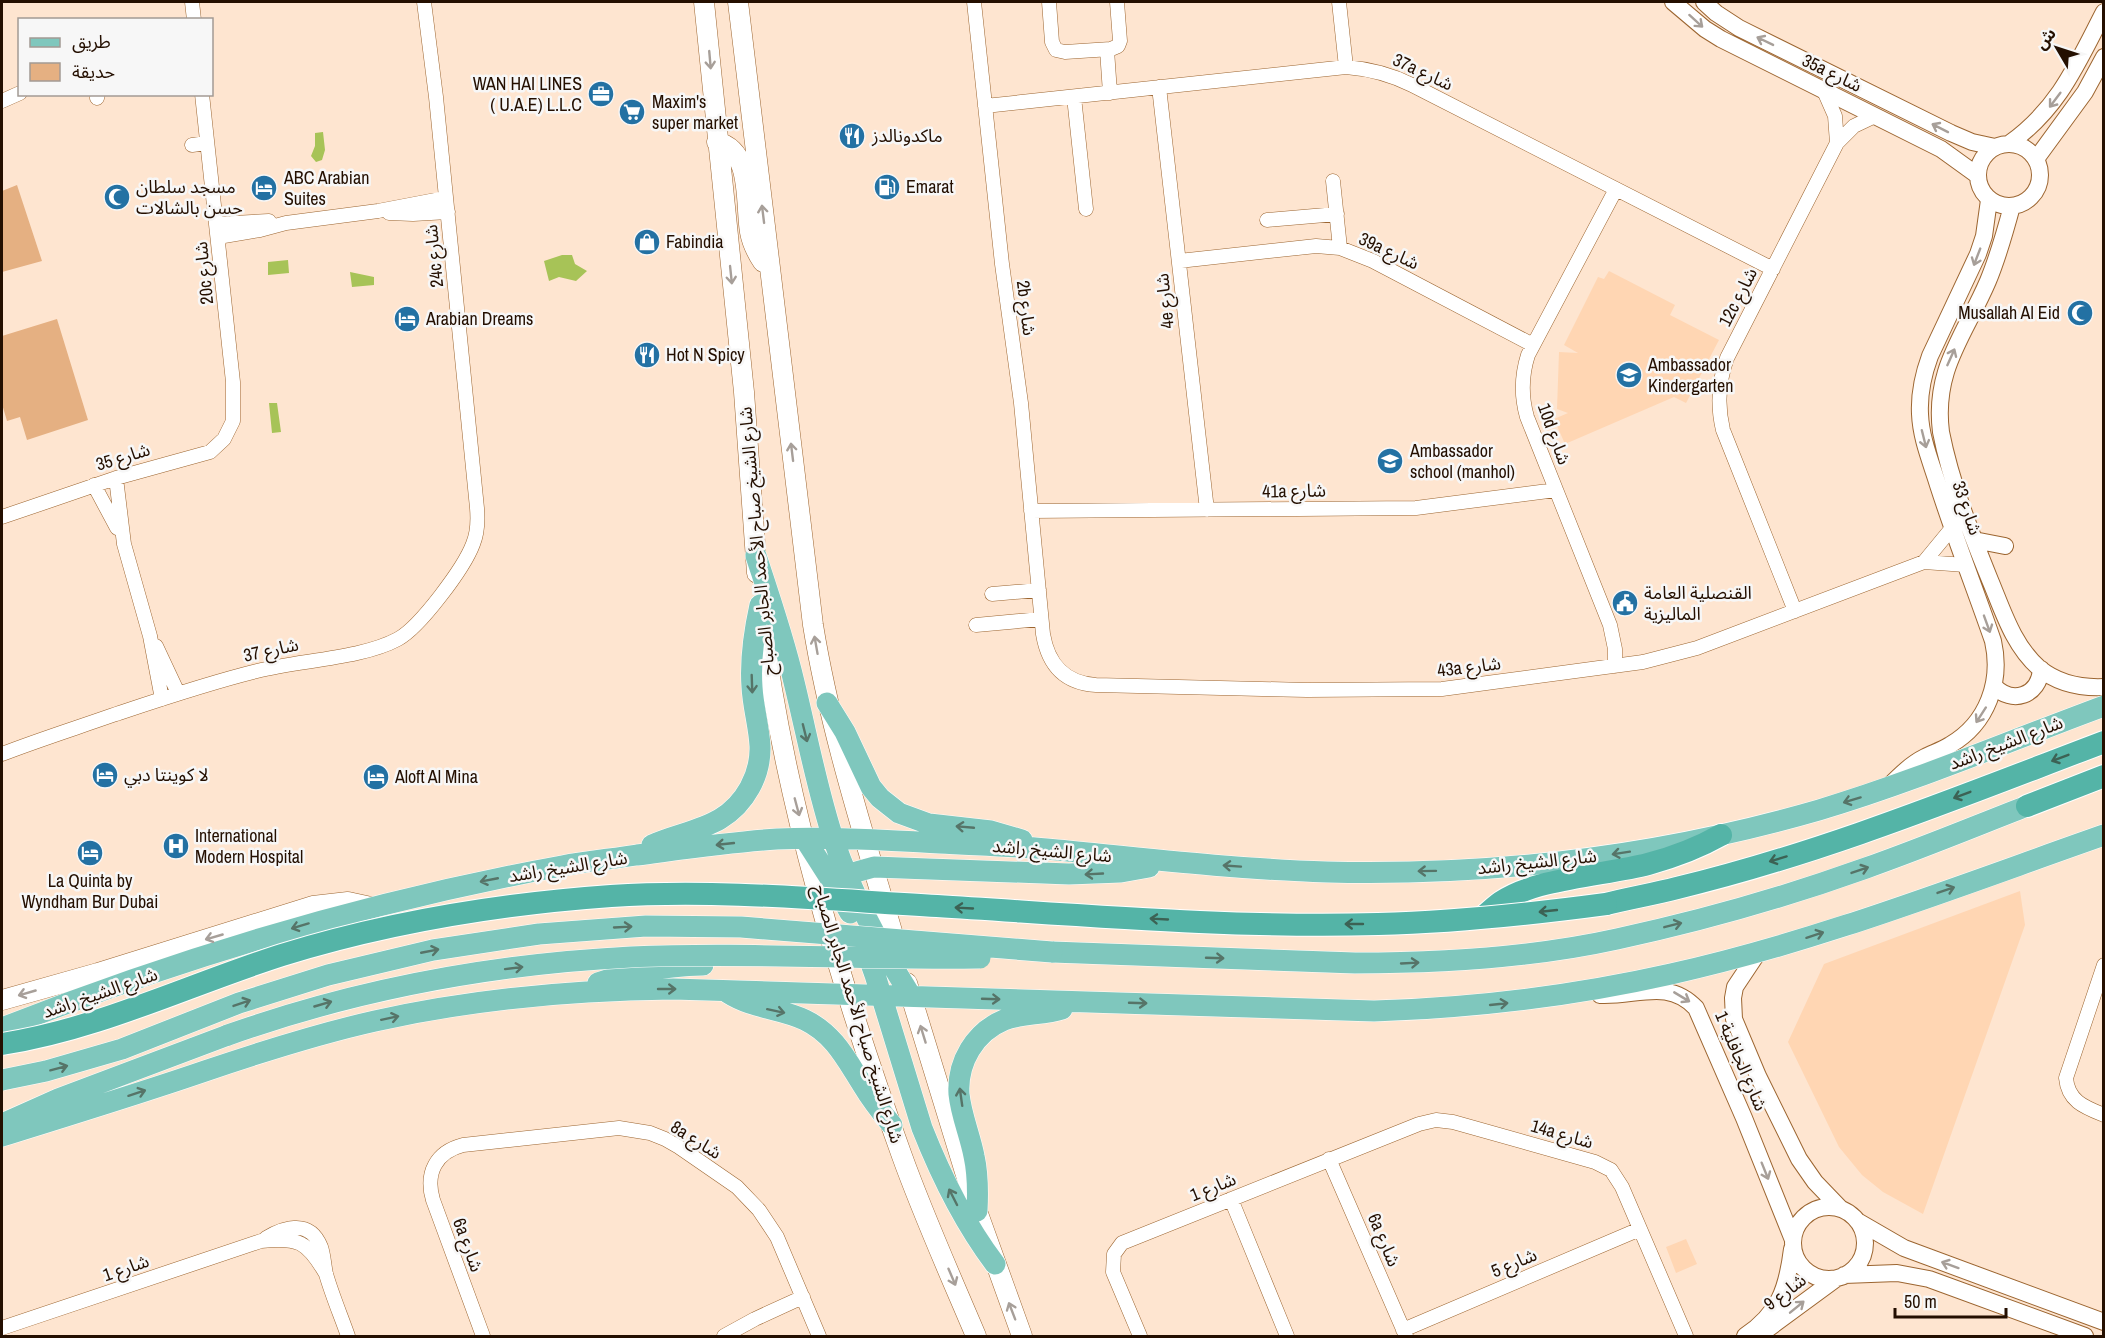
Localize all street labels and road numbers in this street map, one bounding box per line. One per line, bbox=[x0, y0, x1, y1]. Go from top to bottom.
street label: 37a شارع bbox=[1388, 47, 1457, 98]
street label: 35a شارع bbox=[1797, 47, 1866, 100]
street label: 24c شارع bbox=[418, 223, 451, 289]
street label: 39a شارع bbox=[1354, 226, 1423, 277]
street label: 20c شارع bbox=[188, 240, 221, 306]
street label: 12c شارع bbox=[1712, 263, 1765, 331]
street label: 4e شارع bbox=[1149, 272, 1182, 330]
street label: 2b شارع bbox=[1009, 279, 1042, 337]
street label: 10d شارع bbox=[1530, 400, 1577, 469]
street label: شارع الشيخ صباح الأحمد الجابر الصباح bbox=[732, 406, 783, 676]
street label: شارع 35 bbox=[93, 436, 154, 479]
street label: 41a شارع bbox=[1262, 477, 1326, 506]
street label: شارع 33 bbox=[1945, 477, 1988, 539]
street label: شارع 37 bbox=[241, 632, 301, 669]
street label: 43a شارع bbox=[1436, 650, 1502, 685]
street label: شارع الشيخ راشد bbox=[1945, 709, 2067, 778]
street label: شارع الشيخ راشد bbox=[991, 833, 1113, 870]
street label: شارع الشيخ راشد bbox=[1476, 843, 1598, 882]
street label: شارع الشيخ راشد bbox=[507, 845, 629, 890]
street label: شارع الشيخ صباح الأحمد الجابر الصباح bbox=[805, 881, 910, 1147]
street label: شارع الشيخ راشد bbox=[39, 961, 161, 1026]
street label: شارع الجافلية 1 bbox=[1707, 1007, 1774, 1115]
street label: 14a شارع bbox=[1527, 1113, 1596, 1156]
street label: 8a شارع bbox=[665, 1114, 726, 1167]
street label: شارع 1 bbox=[1186, 1166, 1240, 1209]
street label: 6a شارع bbox=[1360, 1209, 1407, 1271]
street label: 6a شارع bbox=[445, 1214, 490, 1276]
street label: شارع 5 bbox=[1487, 1242, 1541, 1285]
street label: شارع 1 bbox=[99, 1248, 153, 1289]
street label: شارع 9 bbox=[1758, 1267, 1812, 1317]

